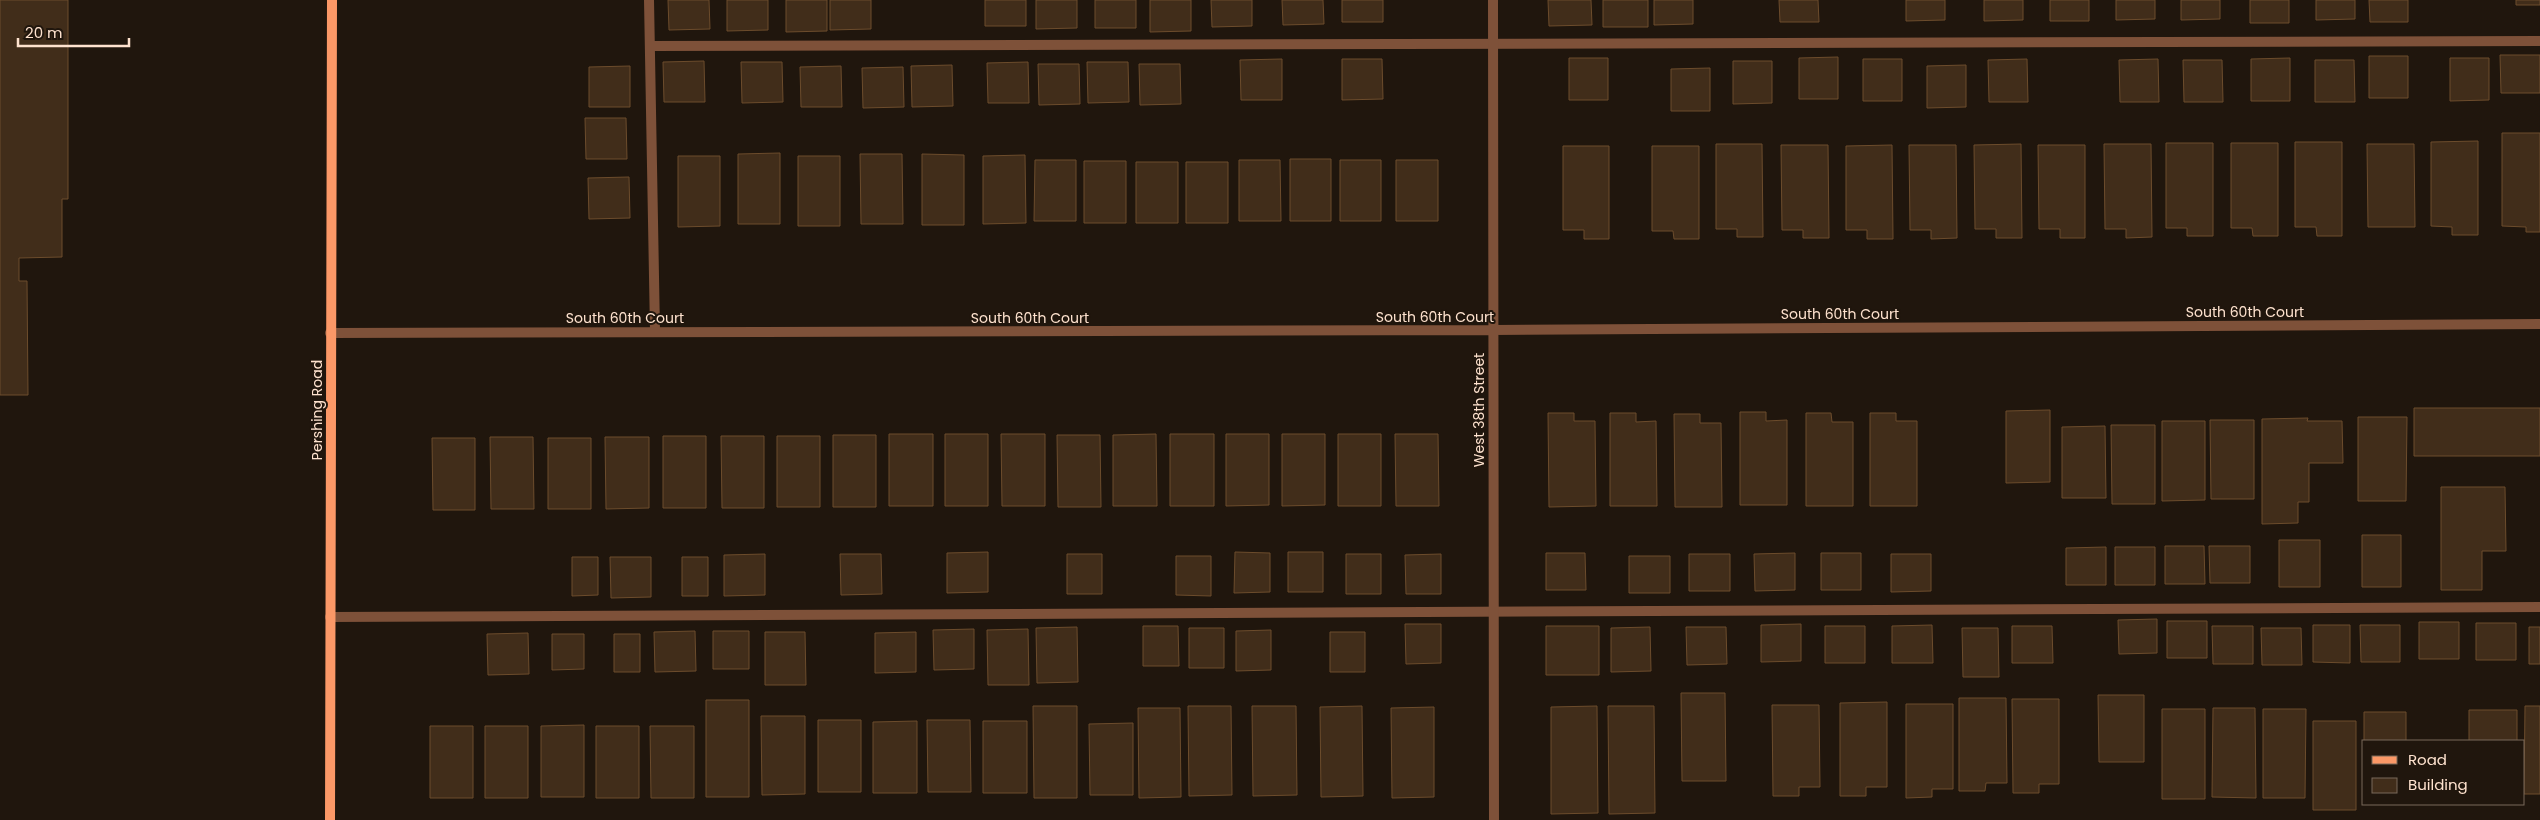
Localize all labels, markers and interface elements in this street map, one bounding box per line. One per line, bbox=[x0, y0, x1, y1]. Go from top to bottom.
scale bar bbox=[18, 15, 129, 47]
text: 20 m bbox=[25, 22, 63, 43]
street label: South 60th Court bbox=[2186, 302, 2304, 322]
street label: South 60th Court bbox=[1781, 304, 1899, 324]
street label: South 60th Court bbox=[1376, 307, 1494, 327]
street label: South 60th Court bbox=[566, 308, 684, 328]
street label: South 60th Court bbox=[971, 308, 1089, 328]
street label: West 38th Street bbox=[1469, 353, 1489, 467]
street label: Pershing Road bbox=[307, 360, 327, 460]
legend bbox=[2362, 740, 2525, 805]
text: Road bbox=[2408, 749, 2447, 770]
text: Building bbox=[2408, 774, 2468, 795]

